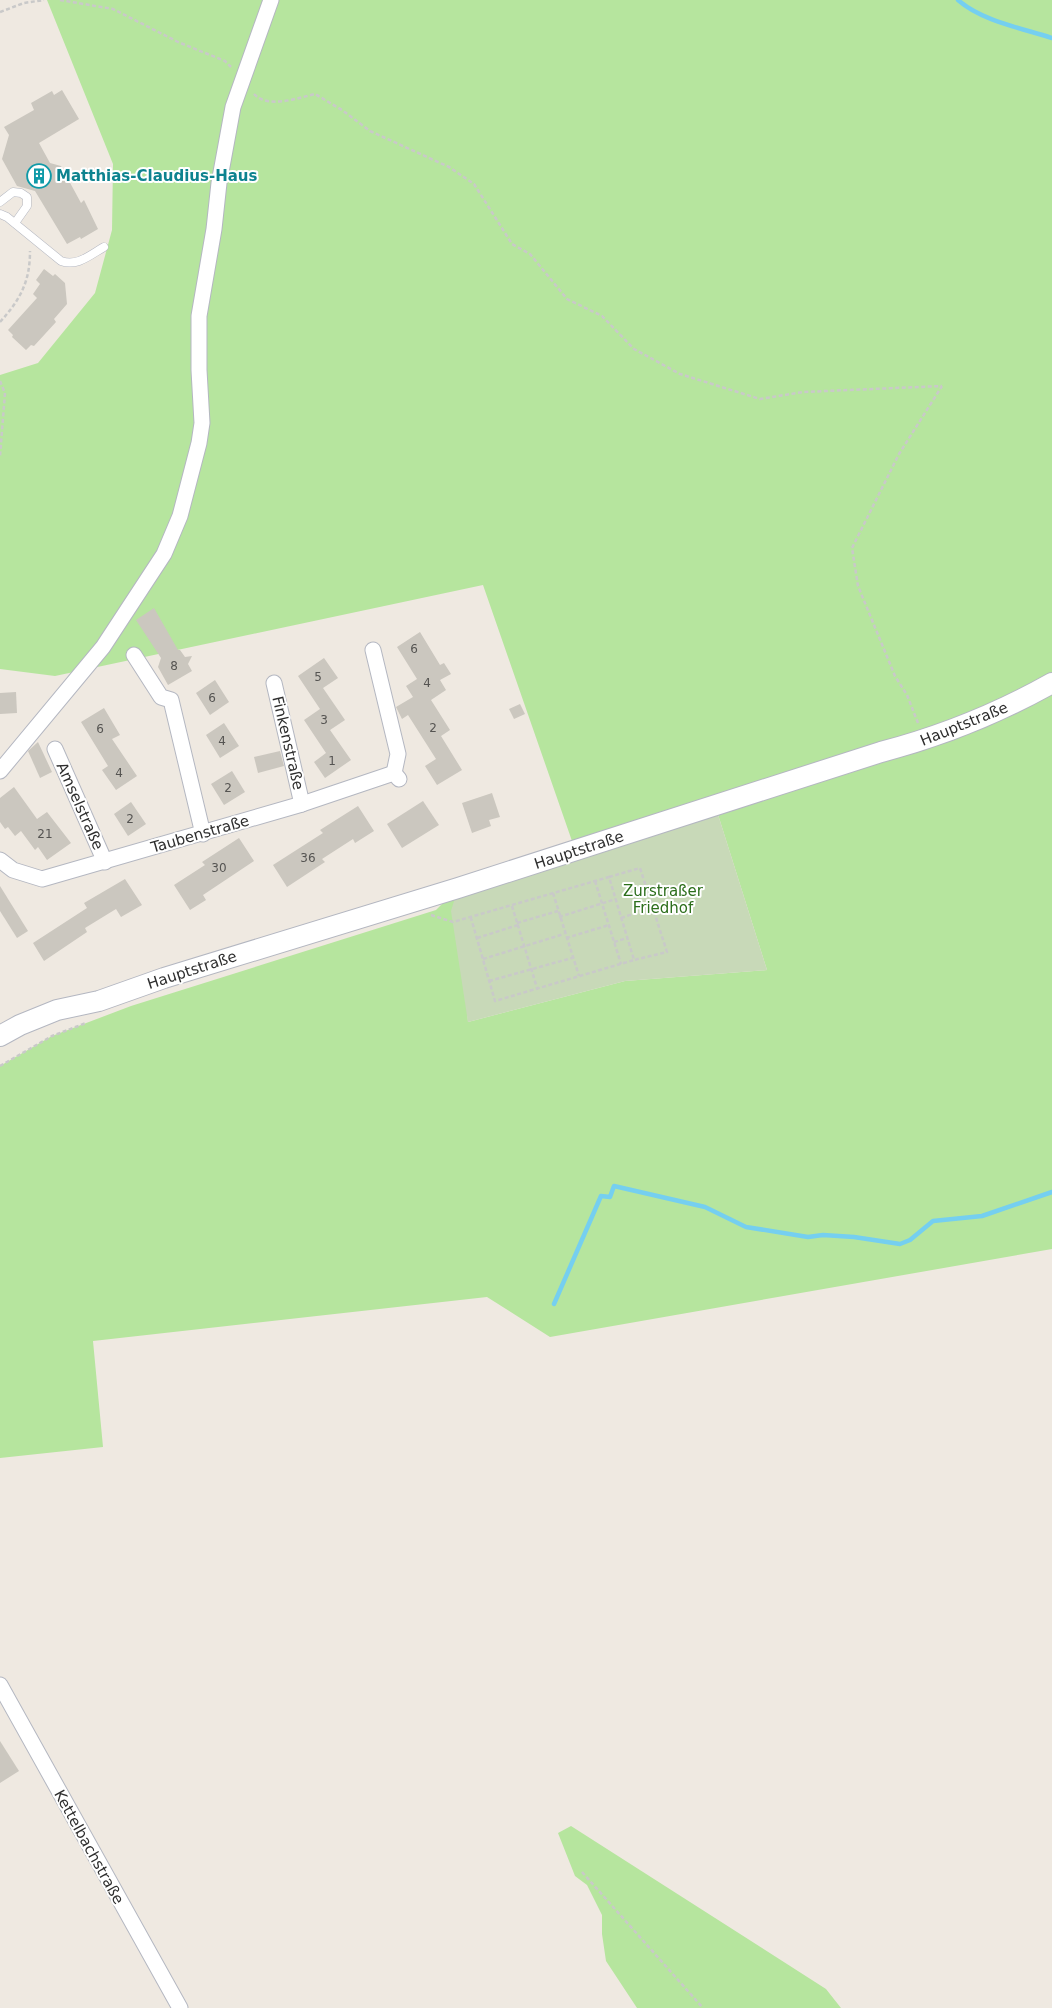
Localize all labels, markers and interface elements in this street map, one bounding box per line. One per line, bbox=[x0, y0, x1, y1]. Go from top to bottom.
building icon: Matthias-Claudius-Haus bbox=[26, 163, 52, 189]
place label: Matthias-Claudius-Haus bbox=[56, 167, 258, 185]
house number: 6 bbox=[410, 642, 418, 656]
house number: 8 bbox=[170, 659, 178, 673]
house number: 5 bbox=[314, 670, 322, 684]
house number: 4 bbox=[423, 676, 431, 690]
house number: 6 bbox=[208, 691, 216, 705]
street label: Finkenstraße bbox=[268, 694, 308, 792]
street label: Hauptstraße bbox=[917, 698, 1011, 750]
house number: 3 bbox=[320, 713, 328, 727]
house number: 2 bbox=[429, 721, 437, 735]
house number: 6 bbox=[96, 722, 104, 736]
house number: 4 bbox=[218, 734, 226, 748]
house number: 1 bbox=[328, 754, 336, 768]
street label: Amselstraße bbox=[53, 759, 107, 853]
house number: 4 bbox=[115, 766, 123, 780]
house number: 2 bbox=[224, 781, 232, 795]
street label: Taubenstraße bbox=[148, 811, 251, 857]
house number: 2 bbox=[126, 812, 134, 826]
house number: 21 bbox=[37, 827, 53, 841]
street label: Hauptstraße bbox=[532, 827, 626, 873]
house number: 36 bbox=[300, 851, 316, 865]
house number: 30 bbox=[211, 861, 227, 875]
park label: Zurstraßer Friedhof bbox=[623, 882, 704, 917]
street label: Hauptstraße bbox=[145, 947, 239, 993]
street label: Kettelbachstraße bbox=[50, 1787, 128, 1907]

